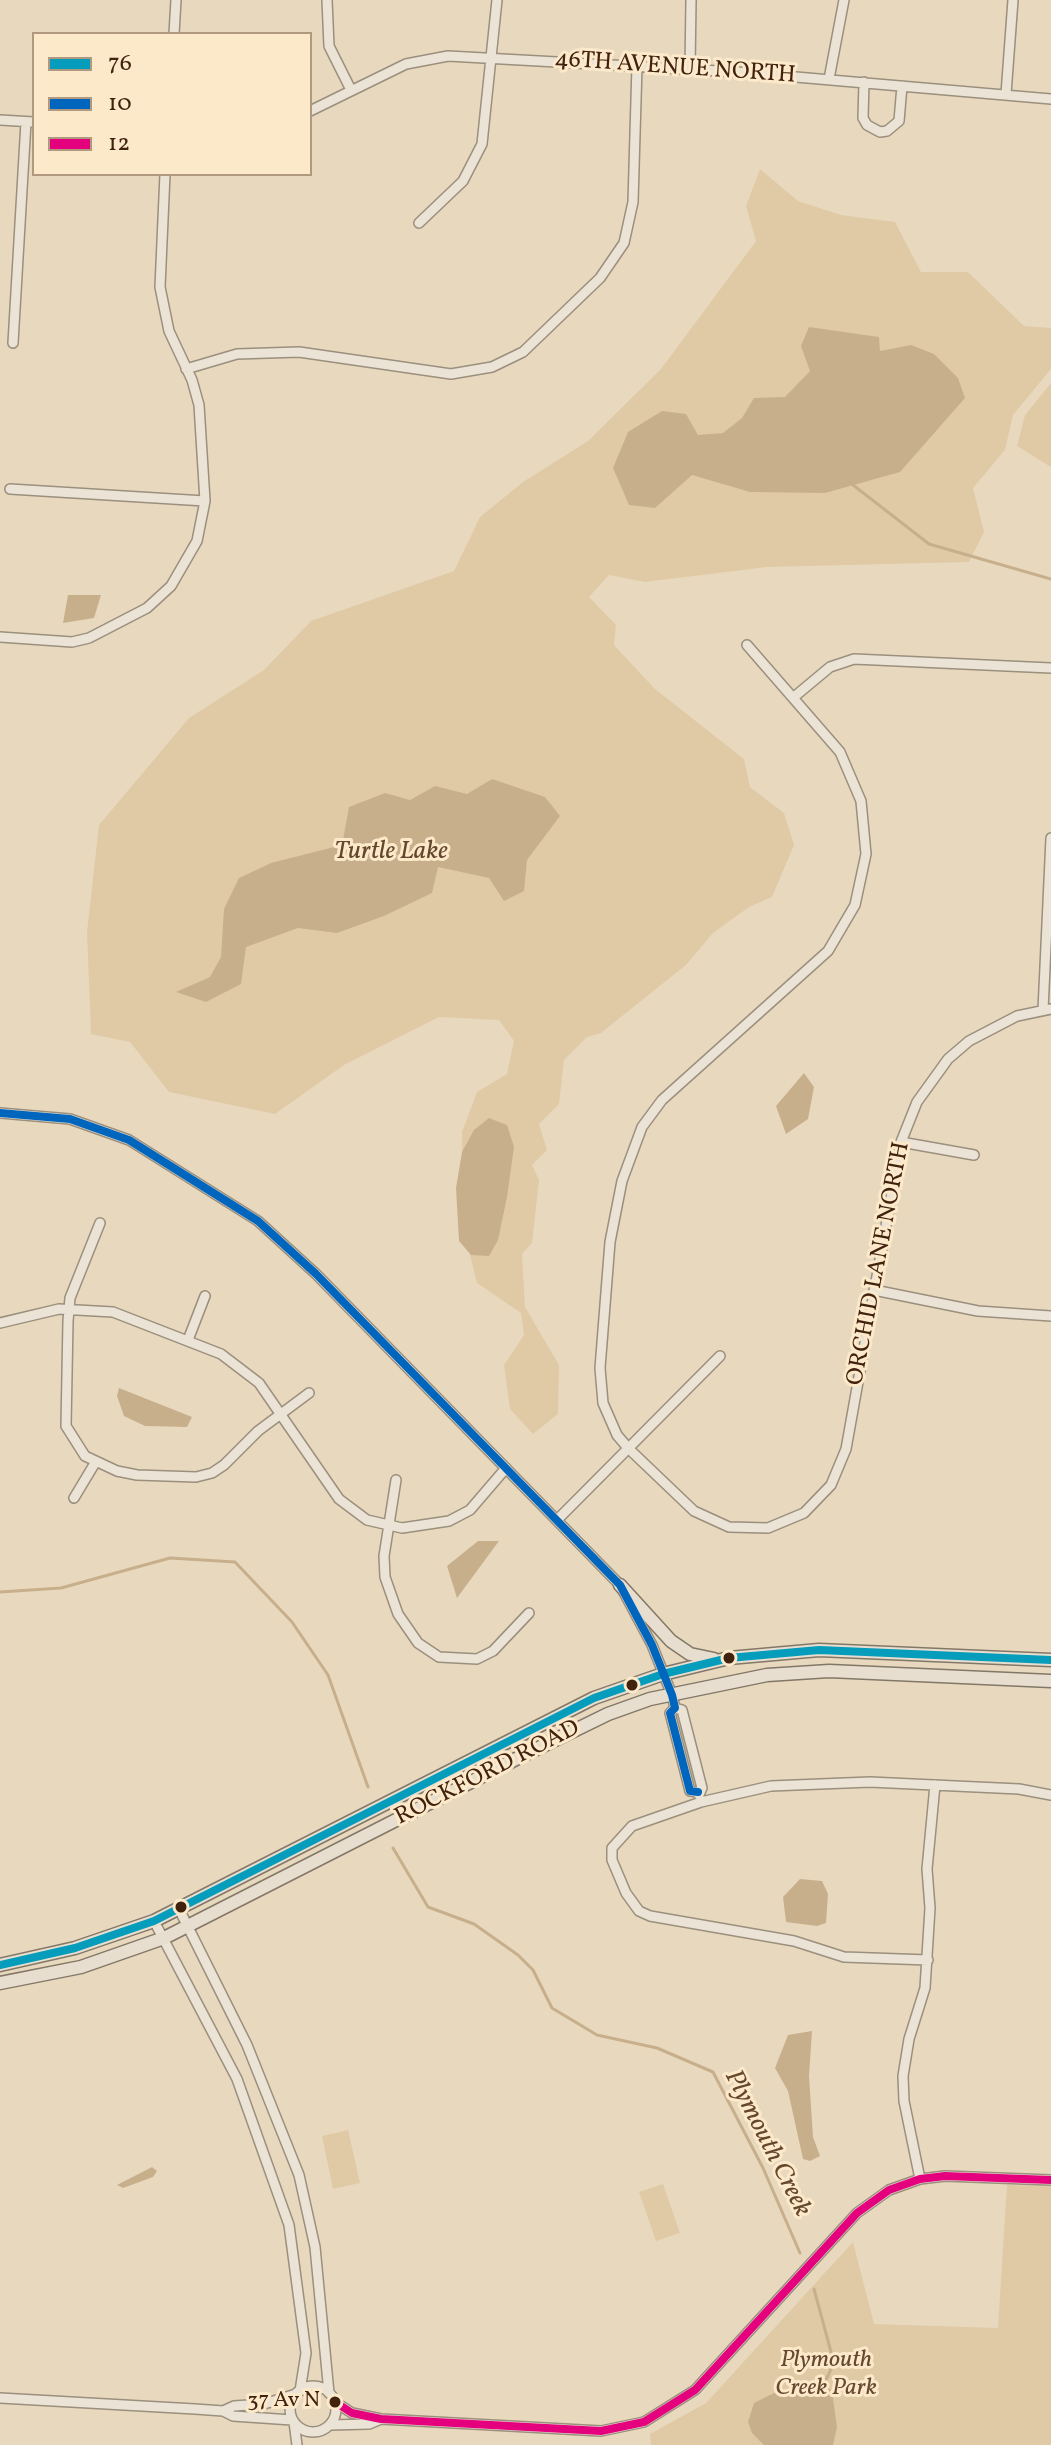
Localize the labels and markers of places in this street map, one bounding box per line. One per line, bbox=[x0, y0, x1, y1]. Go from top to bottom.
unlabelled marker bbox=[721, 1650, 737, 1666]
unlabelled marker bbox=[624, 1677, 640, 1693]
unlabelled marker bbox=[173, 1899, 189, 1915]
place label: 37 Av N bbox=[247, 2389, 320, 2415]
marker: 37 Av N bbox=[327, 2394, 343, 2410]

